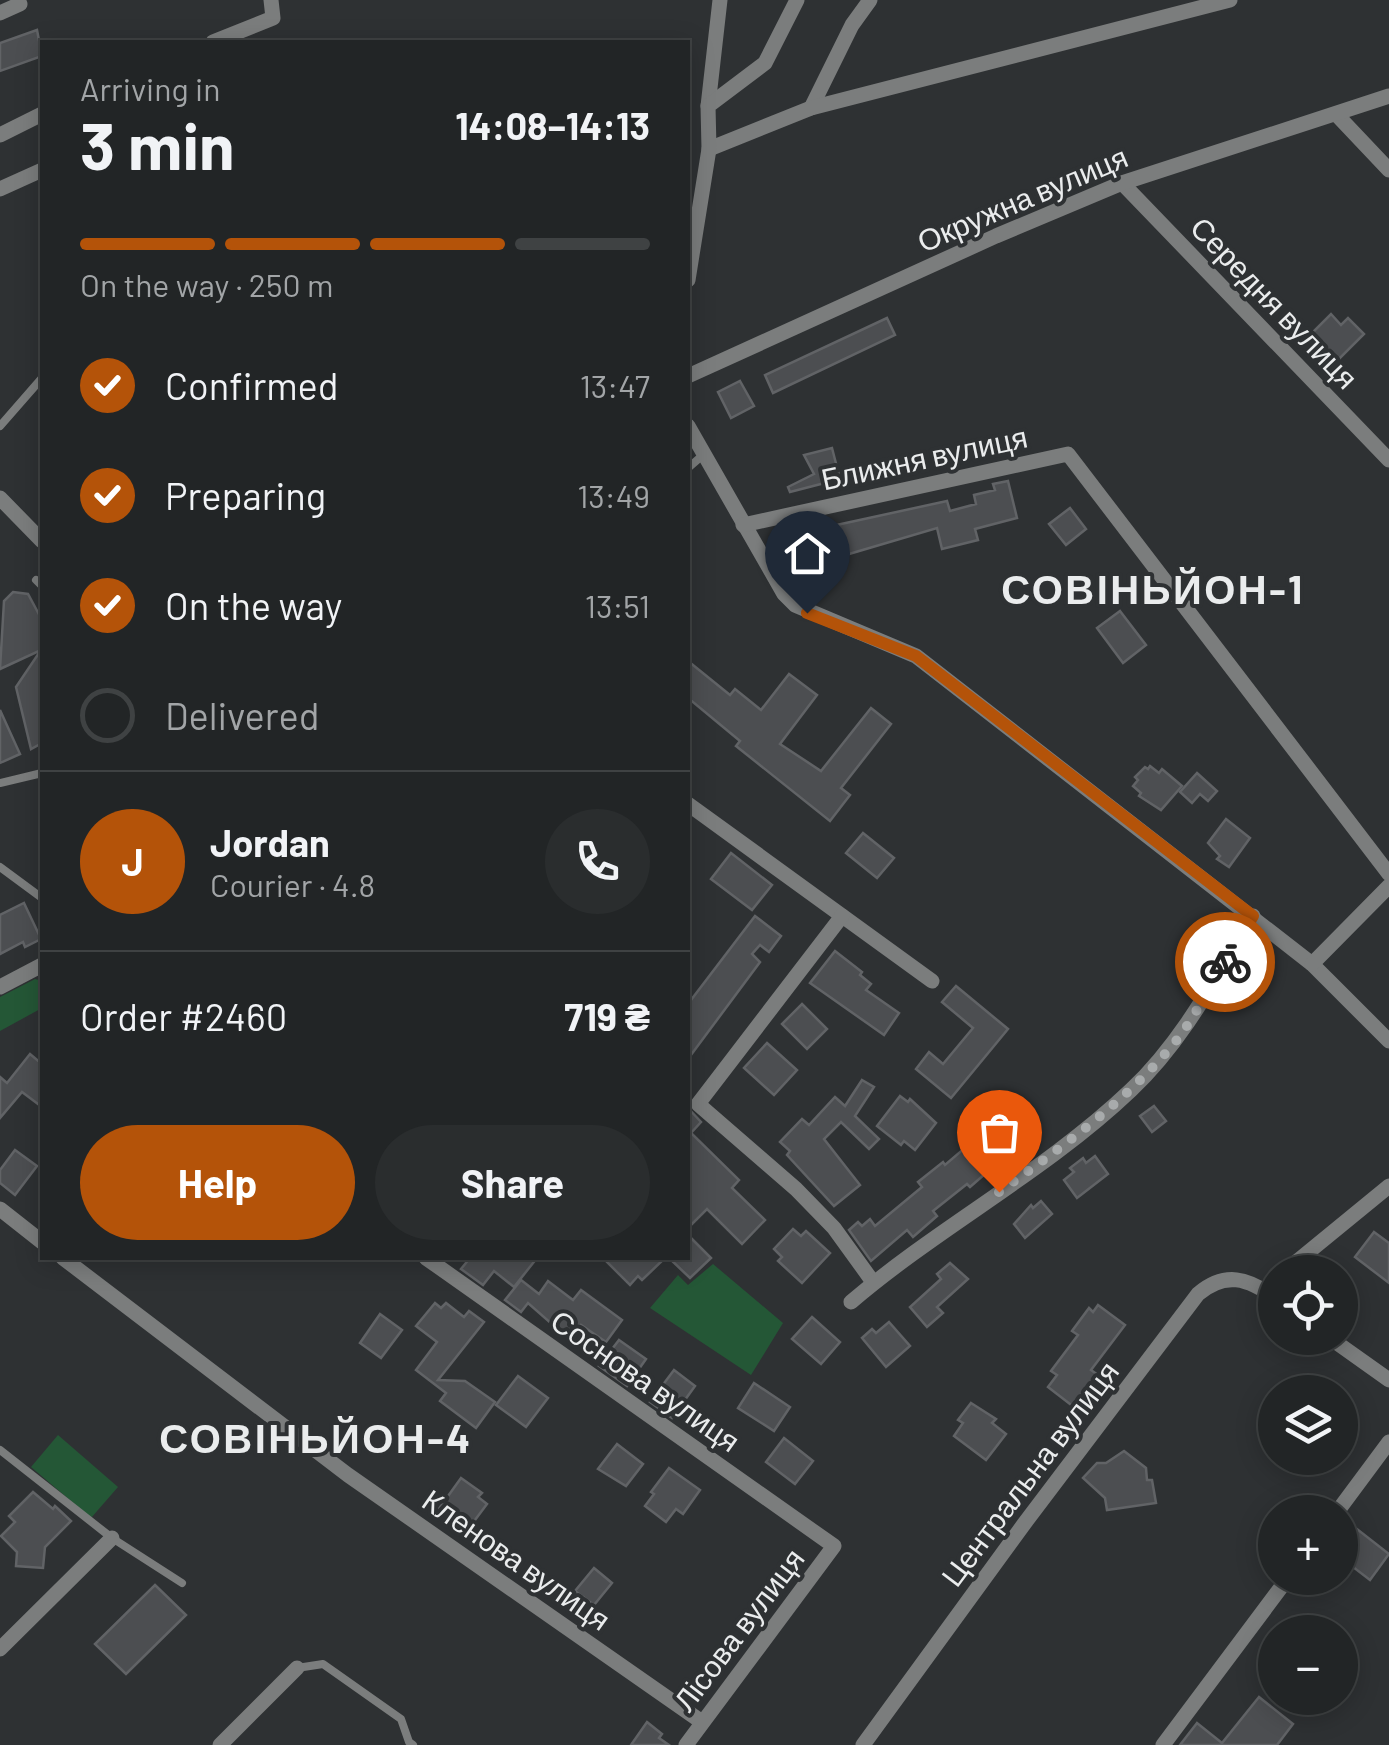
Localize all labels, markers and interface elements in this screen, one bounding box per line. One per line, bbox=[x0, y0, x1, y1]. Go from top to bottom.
text: Arriving in bbox=[80, 69, 220, 107]
text: 14:08–14:13 bbox=[455, 102, 650, 148]
text: 3 min bbox=[80, 105, 235, 183]
street label: Окружна вулиця bbox=[912, 138, 1132, 258]
street label: Середня вулиця bbox=[1184, 209, 1366, 395]
text: On the way · 250 m bbox=[80, 265, 333, 303]
icon: check bbox=[80, 358, 135, 413]
text: Confirmed bbox=[165, 362, 338, 408]
text: 13:47 bbox=[580, 366, 650, 404]
street label: Ближня вулиця bbox=[818, 418, 1030, 496]
icon: check bbox=[80, 468, 135, 523]
text: Preparing bbox=[165, 472, 326, 518]
text: 13:49 bbox=[577, 476, 650, 514]
pin bbox=[765, 511, 850, 614]
icon: home bbox=[780, 526, 835, 581]
district label: СОВІНЬЙОН-1 bbox=[1001, 564, 1305, 612]
icon: check bbox=[80, 578, 135, 633]
text: On the way bbox=[165, 582, 342, 628]
text: 13:51 bbox=[585, 586, 650, 624]
text: Delivered bbox=[165, 692, 319, 738]
button: phone bbox=[545, 809, 650, 914]
text: Jordan bbox=[210, 819, 330, 865]
text: J bbox=[121, 838, 144, 884]
text: Courier · 4.8 bbox=[210, 865, 375, 903]
courier bbox=[1175, 912, 1275, 1012]
icon: bike bbox=[1198, 935, 1253, 990]
text: Order #2460 bbox=[80, 993, 287, 1039]
text: 719 ₴ bbox=[564, 993, 650, 1039]
pin bbox=[957, 1090, 1042, 1193]
icon: bag bbox=[972, 1105, 1027, 1160]
button: Help bbox=[80, 1125, 355, 1240]
button: Share bbox=[375, 1125, 650, 1240]
map controls bbox=[1258, 1255, 1358, 1715]
button: locate bbox=[1258, 1255, 1358, 1355]
street label: Соснова вулиця bbox=[545, 1302, 747, 1458]
street label: Центральна вулиця bbox=[933, 1353, 1125, 1593]
button: layers bbox=[1258, 1375, 1358, 1475]
district label: СОВІНЬЙОН-4 bbox=[159, 1413, 473, 1461]
street label: Кленова вулиця bbox=[416, 1481, 618, 1637]
button: + bbox=[1258, 1495, 1358, 1595]
street label: Лісова вулиця bbox=[665, 1541, 811, 1717]
button: − bbox=[1258, 1615, 1358, 1715]

